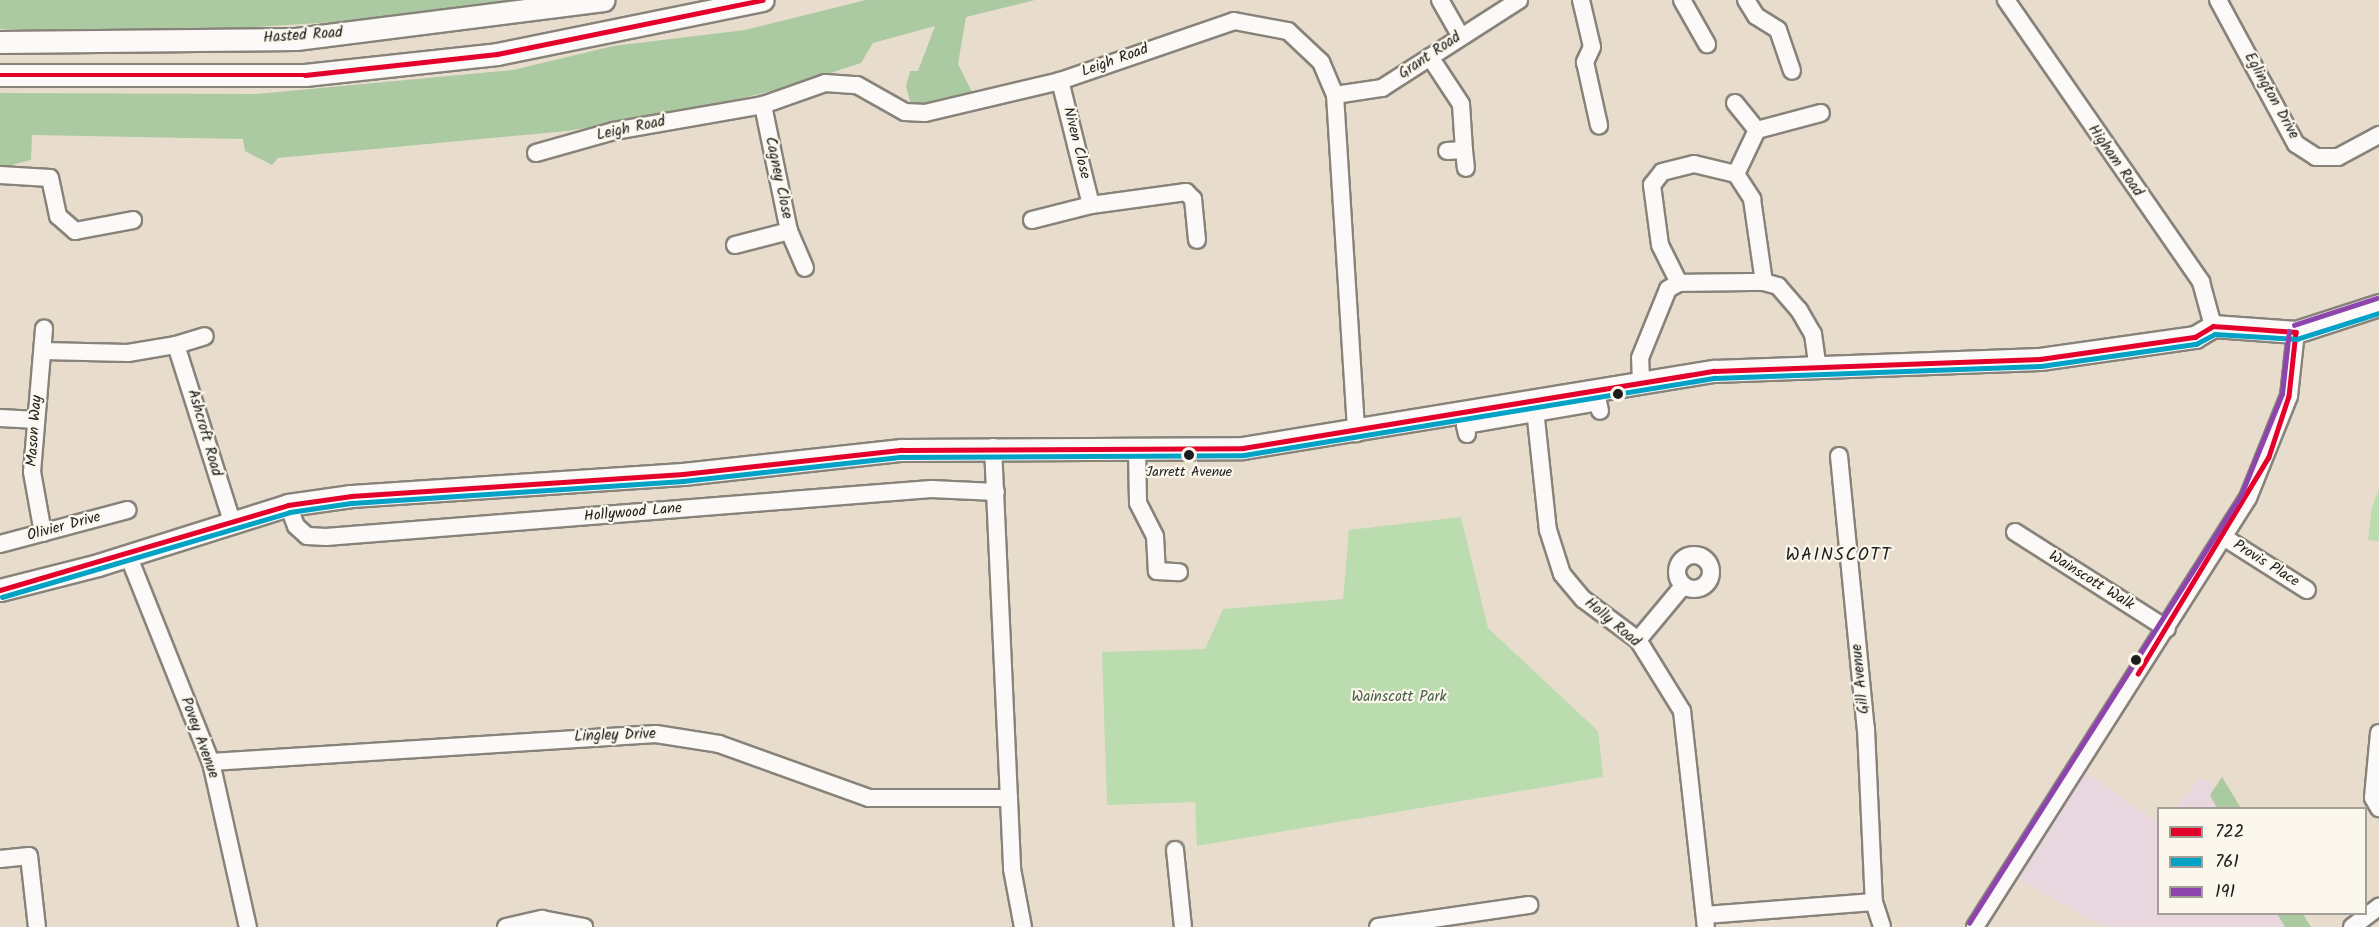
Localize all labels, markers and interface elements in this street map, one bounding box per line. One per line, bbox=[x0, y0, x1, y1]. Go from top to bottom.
street label: Hasted Road bbox=[263, 24, 343, 48]
street label: Grant Road bbox=[1396, 29, 1464, 83]
street label: Leigh Road bbox=[1079, 41, 1151, 81]
street label: Eglington Drive bbox=[2240, 50, 2302, 142]
street label: Niven Close bbox=[1058, 105, 1094, 181]
street label: Leigh Road bbox=[595, 113, 667, 145]
street label: Higham Road bbox=[2084, 121, 2146, 201]
street label: Cagney Close bbox=[761, 135, 795, 221]
street label: Ashcroft Road bbox=[183, 387, 225, 479]
unlabelled marker bbox=[1612, 388, 1624, 400]
street label: Mason Way bbox=[24, 395, 46, 467]
marker: Jarrett Avenue bbox=[1183, 449, 1195, 461]
place label: Jarrett Avenue bbox=[1146, 464, 1232, 480]
street label: Hollywood Lane bbox=[583, 500, 683, 526]
street label: Olivier Drive bbox=[25, 509, 103, 545]
street label: Provis Place bbox=[2230, 537, 2302, 591]
district label: WAINSCOTT bbox=[1786, 545, 1892, 567]
street label: Wainscott Walk bbox=[2045, 548, 2137, 614]
street label: Holly Road bbox=[1580, 594, 1644, 652]
street label: Gill Avenue bbox=[1848, 643, 1874, 715]
unlabelled marker bbox=[2130, 654, 2142, 666]
park label: Wainscott Park bbox=[1352, 689, 1446, 707]
street label: Povey Avenue bbox=[176, 695, 222, 781]
street label: Lingley Drive bbox=[574, 726, 656, 746]
legend bbox=[2157, 807, 2367, 915]
text: 722 bbox=[2215, 818, 2244, 847]
text: 761 bbox=[2215, 848, 2239, 877]
text: 191 bbox=[2215, 878, 2235, 907]

